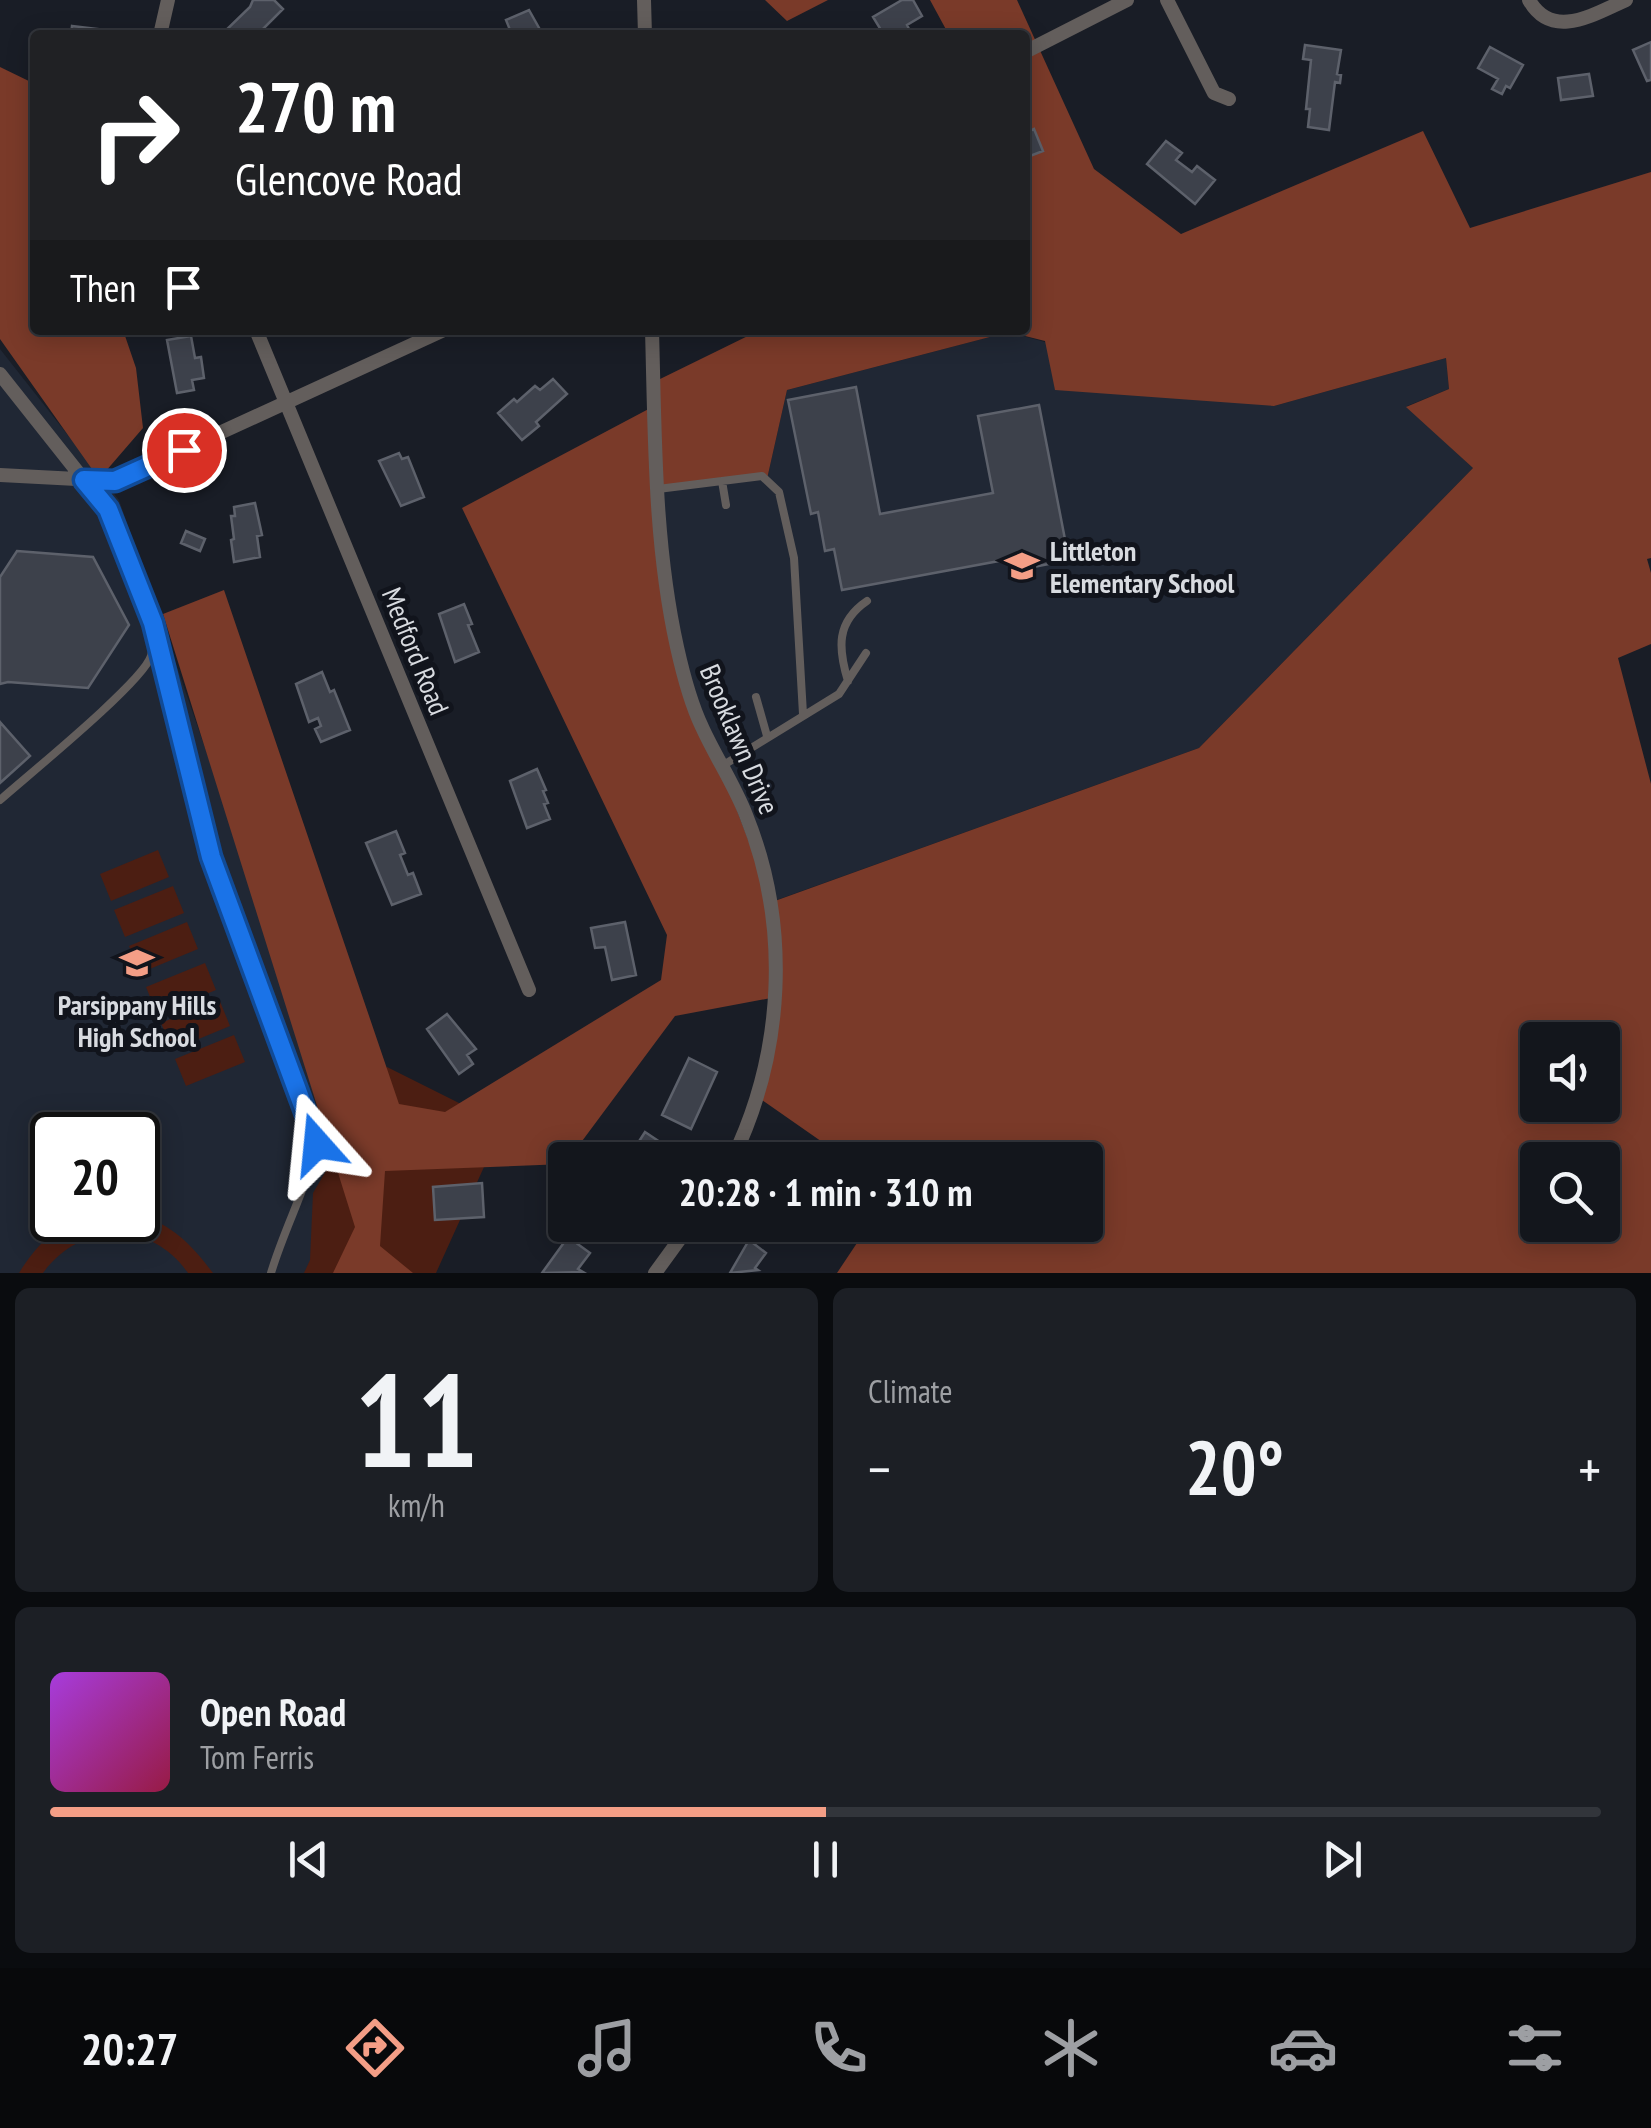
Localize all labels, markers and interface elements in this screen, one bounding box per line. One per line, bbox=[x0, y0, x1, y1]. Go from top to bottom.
text: 270 m bbox=[235, 61, 396, 151]
icon: right bbox=[70, 70, 200, 200]
text: Glencove Road bbox=[235, 149, 463, 207]
icon: arrive bbox=[156, 260, 211, 315]
text: Then bbox=[70, 263, 136, 312]
pin bbox=[142, 408, 227, 493]
icon: arrive bbox=[157, 423, 212, 478]
place label: Littleton Elementary School bbox=[1050, 532, 1235, 601]
school or university icon: Littleton Elementary School bbox=[1003, 547, 1041, 585]
street label: Medford Road bbox=[374, 582, 458, 720]
street label: Brooklawn Drive bbox=[692, 658, 788, 820]
school or university icon: Parsippany Hills High School bbox=[118, 944, 156, 982]
place label: Parsippany Hills High School bbox=[58, 986, 216, 1055]
map controls bbox=[1520, 1022, 1620, 1242]
button: sound bbox=[1520, 1022, 1620, 1122]
position arrow bbox=[265, 1092, 369, 1196]
speed limit sign: 20 bbox=[30, 1112, 160, 1242]
button: search bbox=[1520, 1142, 1620, 1242]
text: 20:28 · 1 min · 310 m bbox=[679, 1167, 972, 1216]
text: 11 bbox=[354, 1335, 479, 1503]
text: Climate bbox=[868, 1370, 952, 1412]
text: 20° bbox=[1185, 1419, 1284, 1516]
text: − bbox=[868, 1433, 891, 1504]
text: + bbox=[1578, 1433, 1601, 1504]
text: km/h bbox=[388, 1484, 445, 1526]
text: Open Road bbox=[200, 1687, 346, 1736]
text: Tom Ferris bbox=[200, 1736, 314, 1778]
icon: previous bbox=[281, 1832, 336, 1887]
icon: pause bbox=[798, 1832, 853, 1887]
icon: next bbox=[1315, 1832, 1370, 1887]
icon: directions bbox=[340, 2013, 410, 2083]
icon: music bbox=[572, 2013, 642, 2083]
icon: phone bbox=[804, 2013, 874, 2083]
icon: climate bbox=[1036, 2013, 1106, 2083]
icon: car bbox=[1268, 2013, 1338, 2083]
icon: filters bbox=[1500, 2013, 1570, 2083]
text: 20:27 bbox=[81, 2019, 178, 2077]

